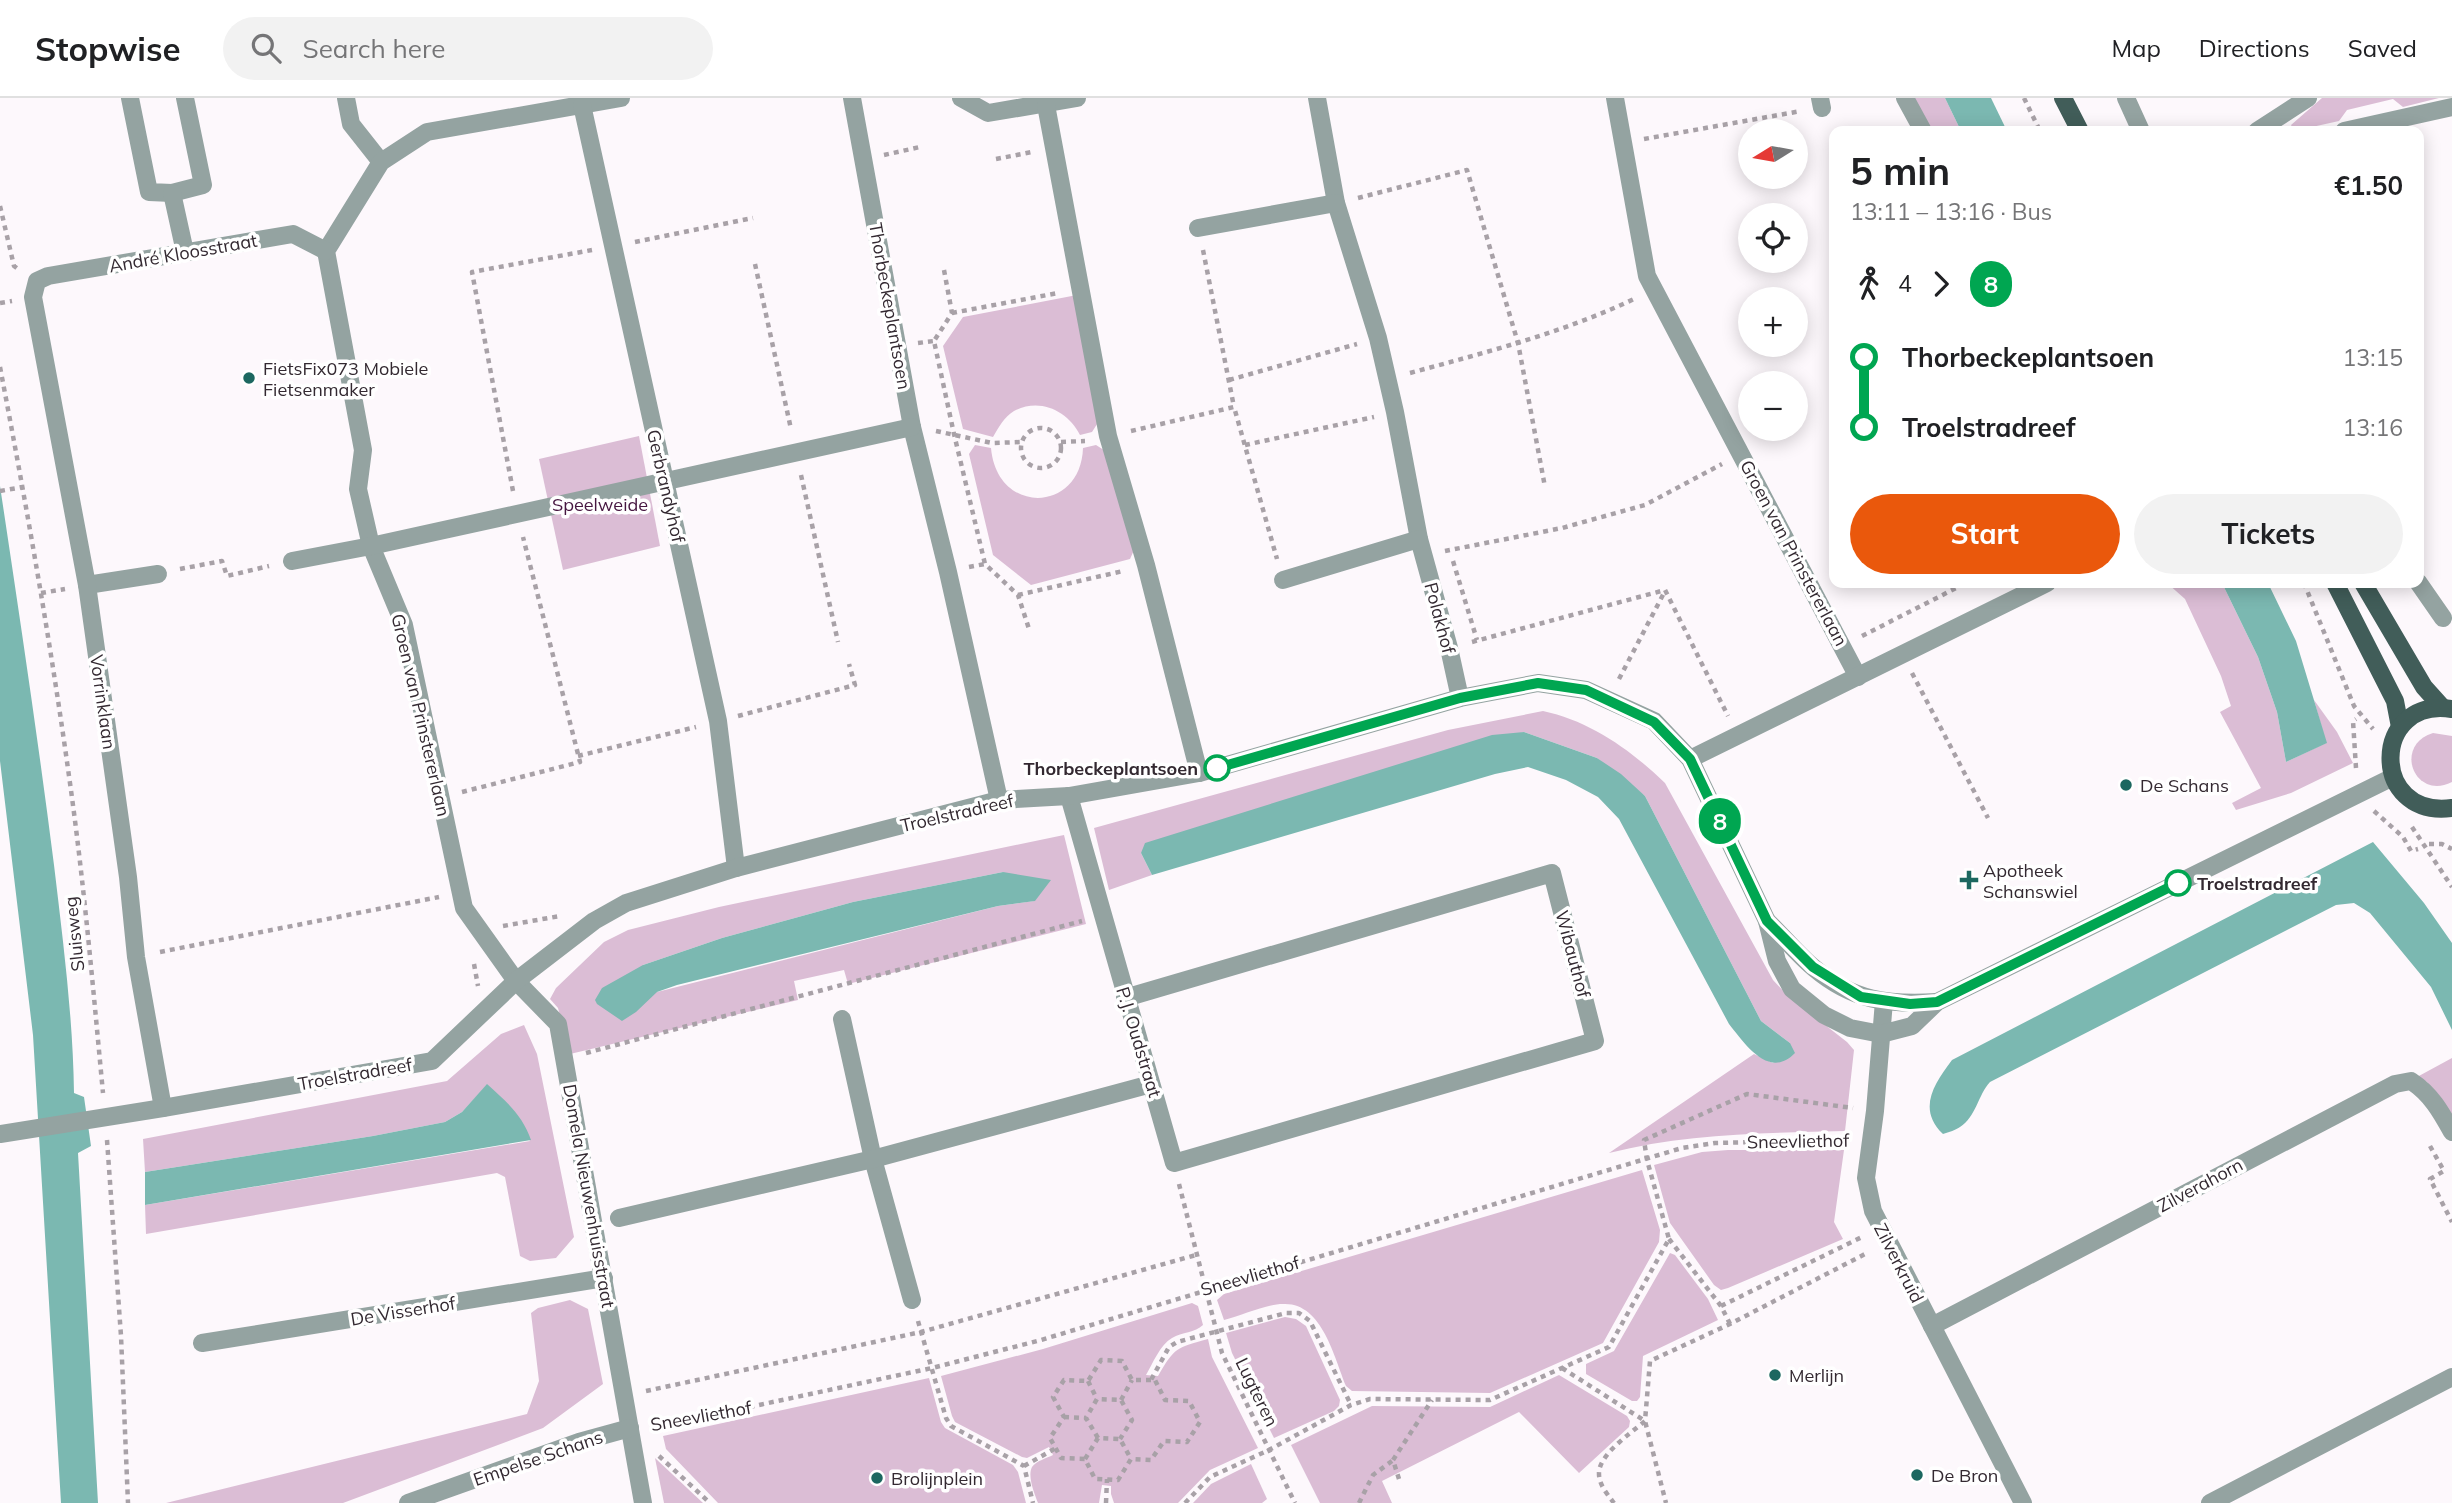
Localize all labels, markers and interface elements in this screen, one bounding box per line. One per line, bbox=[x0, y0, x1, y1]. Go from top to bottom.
search box bbox=[223, 17, 713, 80]
text: Stopwise bbox=[35, 28, 181, 69]
icon: search bbox=[247, 29, 285, 67]
text: Search here bbox=[303, 32, 445, 65]
text: Map bbox=[2111, 33, 2161, 63]
text: Directions bbox=[2199, 33, 2310, 63]
text: Saved bbox=[2348, 33, 2417, 63]
north arrow bbox=[1738, 119, 1808, 189]
map controls bbox=[1738, 119, 1808, 441]
text: 5 min bbox=[1850, 147, 1950, 195]
text: €1.50 bbox=[2334, 169, 2403, 202]
text: 13:11 – 13:16 · Bus bbox=[1850, 197, 2052, 226]
button: locate bbox=[1738, 203, 1808, 273]
street label: Thorbeckeplantsoen bbox=[864, 221, 916, 391]
street label: André Kloosstraat bbox=[107, 229, 259, 277]
icon: walk bbox=[1850, 265, 1888, 303]
icon: forward bbox=[1922, 265, 1960, 303]
text: 4 bbox=[1898, 269, 1912, 298]
text: 8 bbox=[1984, 269, 1998, 299]
button: + bbox=[1738, 287, 1808, 357]
text: Thorbeckeplantsoen bbox=[1902, 341, 2154, 374]
text: 13:15 bbox=[2343, 343, 2403, 372]
place label: FietsFix073 Mobiele Fietsenmaker bbox=[263, 357, 428, 401]
marker: FietsFix073 Mobiele Fietsenmaker bbox=[241, 370, 257, 386]
button: − bbox=[1738, 371, 1808, 441]
text: Troelstradreef bbox=[1902, 411, 2076, 444]
text: 13:16 bbox=[2343, 413, 2403, 442]
street label: Gerbrandyhof bbox=[642, 427, 690, 546]
street label: Groen van Prinstererlaan bbox=[1735, 456, 1853, 650]
park label: Speelweide bbox=[552, 493, 648, 516]
button: Start bbox=[1850, 494, 2120, 574]
button: Tickets bbox=[2134, 494, 2403, 574]
street label: Polakhof bbox=[1419, 580, 1461, 657]
street label: Groen van Prinstererlaan bbox=[386, 611, 456, 819]
street label: Vorrinklaan bbox=[85, 653, 121, 751]
marker: Thorbeckeplantsoen bbox=[1204, 755, 1230, 781]
place label: Thorbeckeplantsoen bbox=[1023, 757, 1198, 780]
place label: De Schans bbox=[2140, 774, 2229, 797]
marker: De Schans bbox=[2118, 777, 2134, 793]
street label: Troelstradreef bbox=[898, 789, 1017, 837]
line badge: 8 bbox=[1697, 798, 1743, 844]
text: 8 bbox=[1713, 806, 1727, 836]
place label: Apotheek Schanswiel bbox=[1983, 859, 2078, 903]
marker: Troelstradreef bbox=[2165, 870, 2191, 896]
marker: Apotheek Schanswiel bbox=[1961, 872, 1977, 888]
place label: Troelstradreef bbox=[2197, 872, 2318, 895]
street label: Sluisweg bbox=[59, 895, 89, 973]
street label: Wibauthof bbox=[1550, 908, 1596, 1001]
street label: P.J. Oudstraat bbox=[1111, 984, 1167, 1100]
street label: Troelstradreef bbox=[296, 1052, 415, 1095]
street label: Domela Nieuwenhuisstraat bbox=[558, 1082, 620, 1310]
street label: Sneevliethof bbox=[1747, 1129, 1850, 1153]
street label: Zilverahorn bbox=[2153, 1153, 2247, 1217]
street label: Zilverkruid bbox=[1869, 1219, 1929, 1307]
street label: Sneevliethof bbox=[1198, 1251, 1303, 1301]
street label: De Visserhof bbox=[349, 1291, 458, 1331]
street label: Lugteren bbox=[1231, 1354, 1283, 1430]
place label: Merlijn bbox=[1789, 1364, 1844, 1387]
marker: Merlijn bbox=[1767, 1367, 1783, 1383]
street label: Sneevliethof bbox=[649, 1396, 754, 1436]
street label: Empelse Schans bbox=[470, 1425, 606, 1491]
place label: De Bron bbox=[1931, 1464, 1998, 1487]
place label: Brolijnplein bbox=[891, 1467, 983, 1490]
marker: De Bron bbox=[1909, 1467, 1925, 1483]
marker: Brolijnplein bbox=[869, 1470, 885, 1486]

